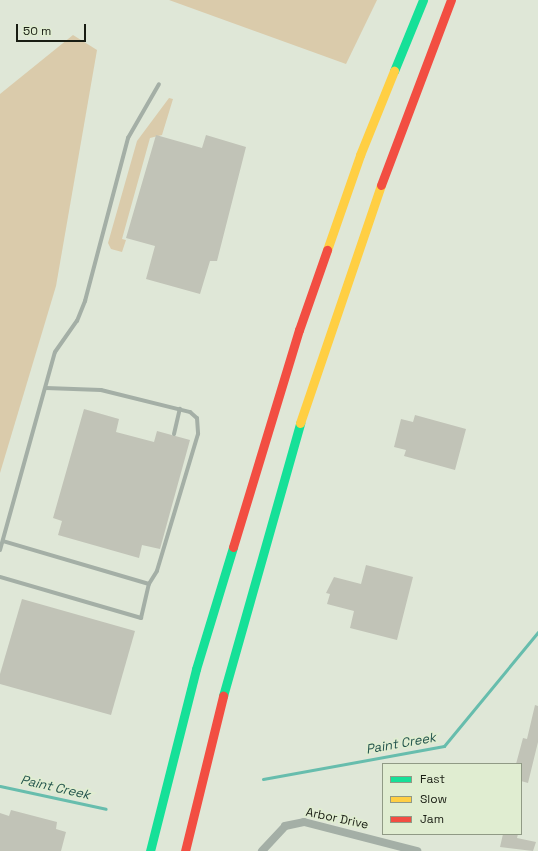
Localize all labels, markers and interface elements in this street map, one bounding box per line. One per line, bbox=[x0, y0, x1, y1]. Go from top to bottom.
scale bar bbox=[18, 16, 88, 42]
text: 50 m bbox=[23, 23, 51, 39]
water label: Paint Creek bbox=[365, 730, 437, 758]
legend bbox=[382, 763, 522, 835]
text: Fast bbox=[420, 771, 445, 787]
water label: Paint Creek bbox=[19, 772, 91, 804]
text: Slow bbox=[420, 791, 447, 807]
street label: Arbor Drive bbox=[304, 805, 370, 833]
text: Jam bbox=[420, 811, 444, 827]

